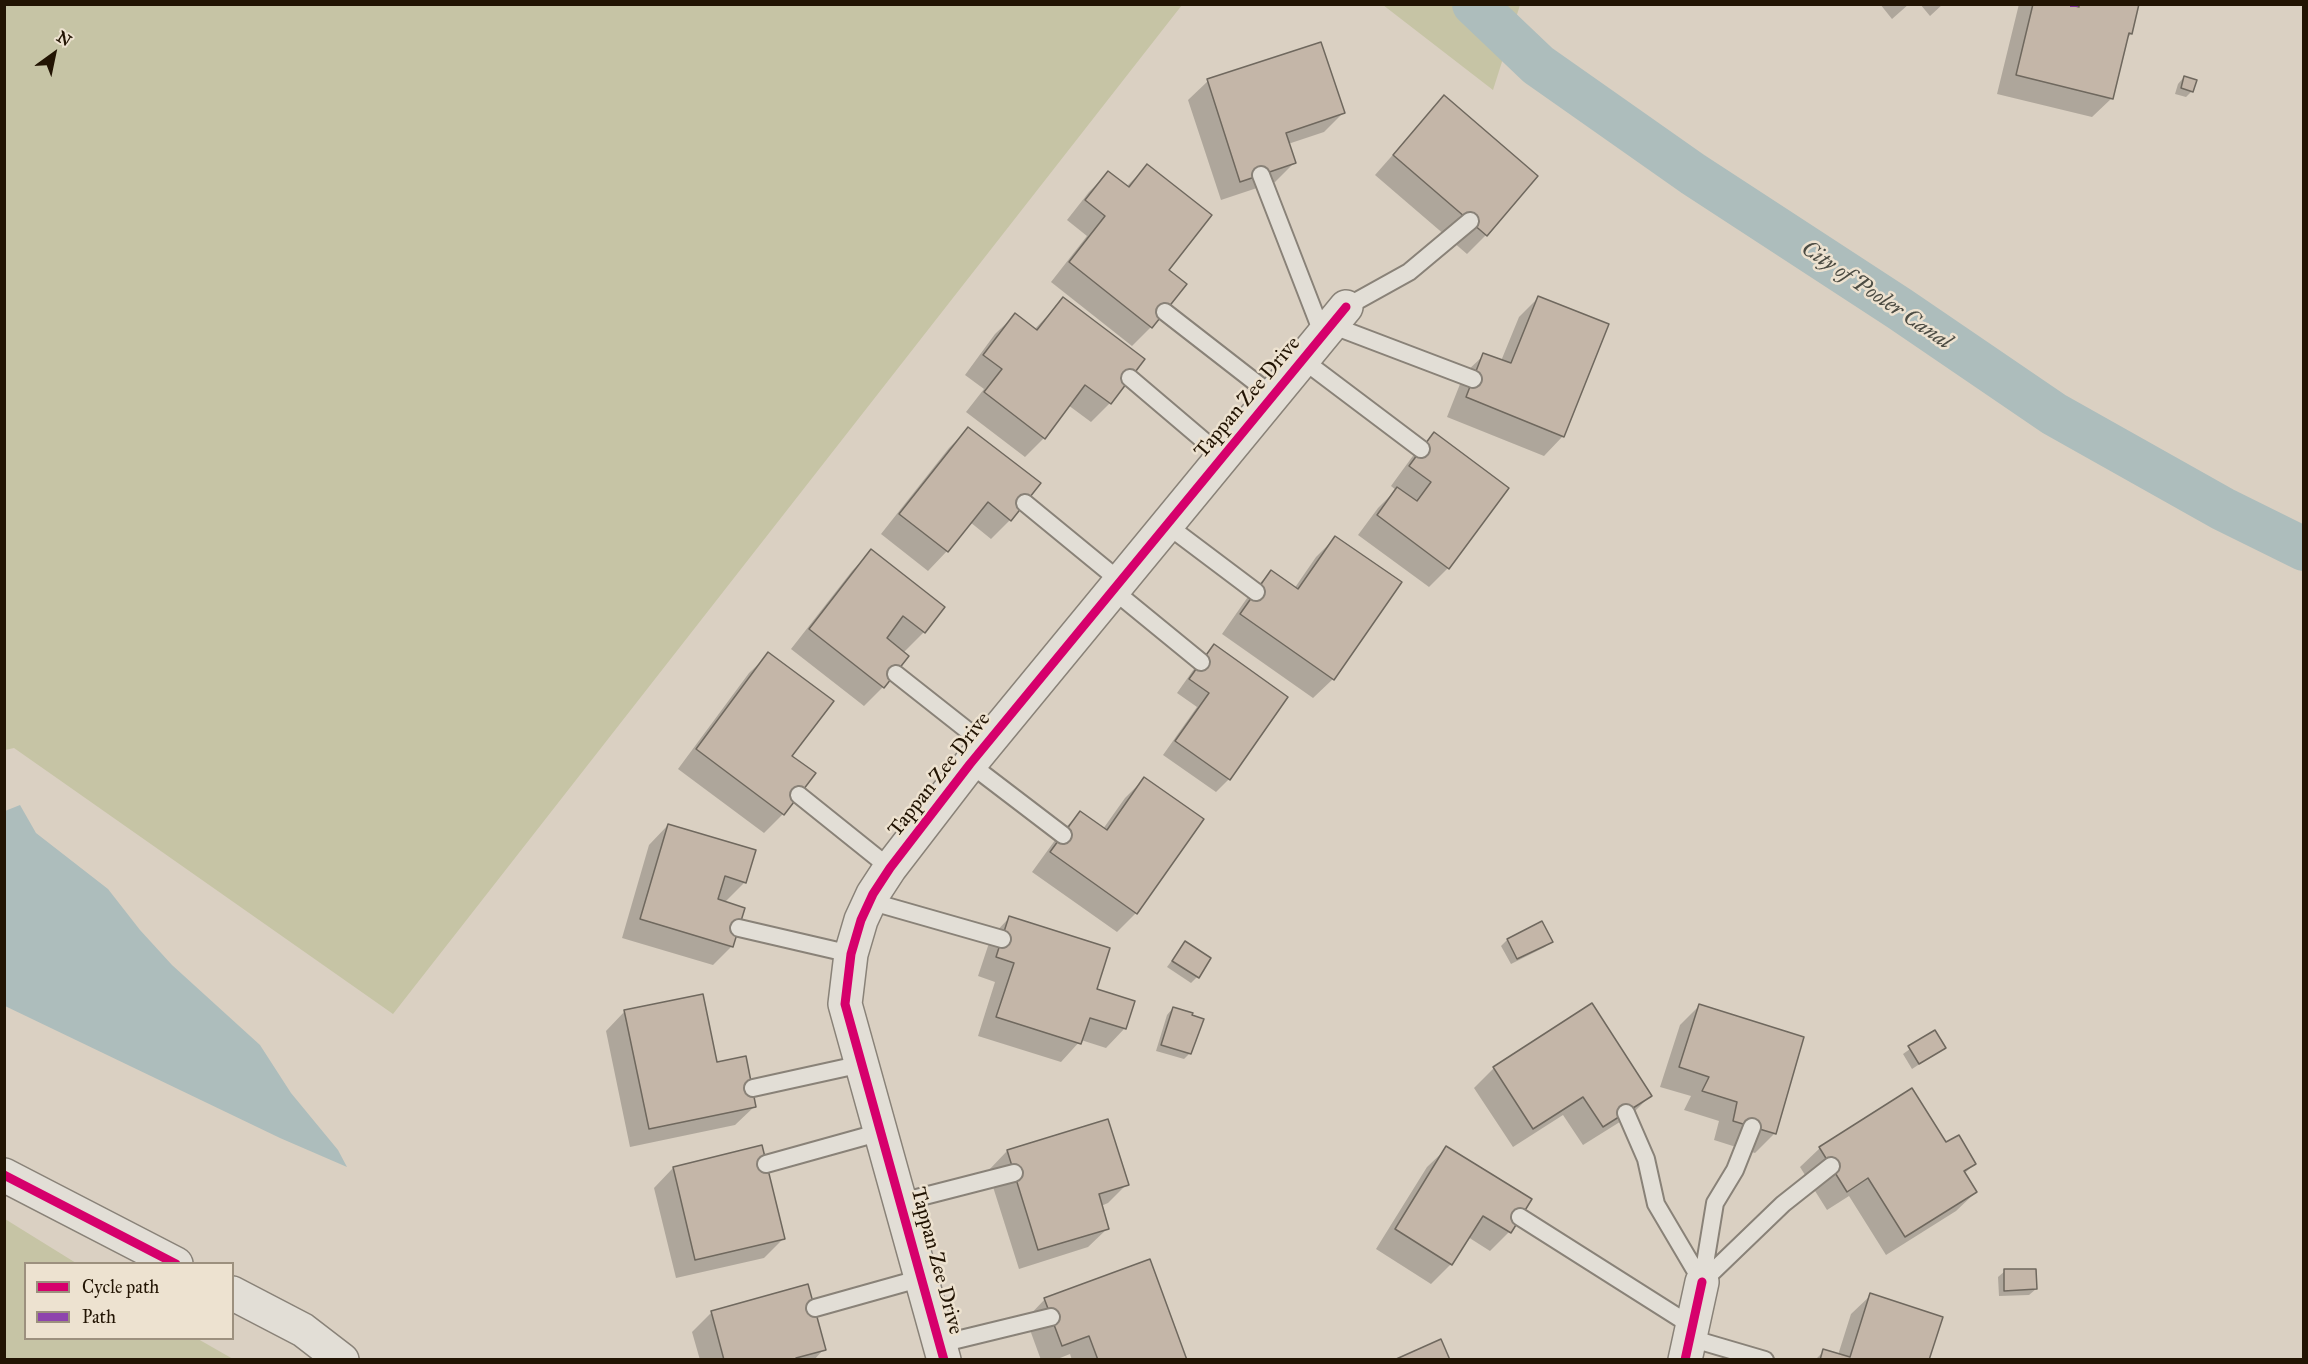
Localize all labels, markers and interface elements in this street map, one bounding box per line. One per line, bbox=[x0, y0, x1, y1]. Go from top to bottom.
north arrow bbox=[24, 24, 84, 84]
text: N bbox=[53, 27, 75, 50]
water label: City of Pooler Canal bbox=[1796, 236, 1956, 356]
street label: Tappan Zee Drive bbox=[1190, 332, 1306, 464]
street label: Tappan Zee Drive bbox=[883, 708, 997, 842]
street label: Tappan Zee Drive bbox=[904, 1185, 968, 1337]
legend bbox=[24, 1262, 234, 1340]
text: Cycle path bbox=[82, 1276, 159, 1298]
text: Path bbox=[82, 1306, 116, 1328]

